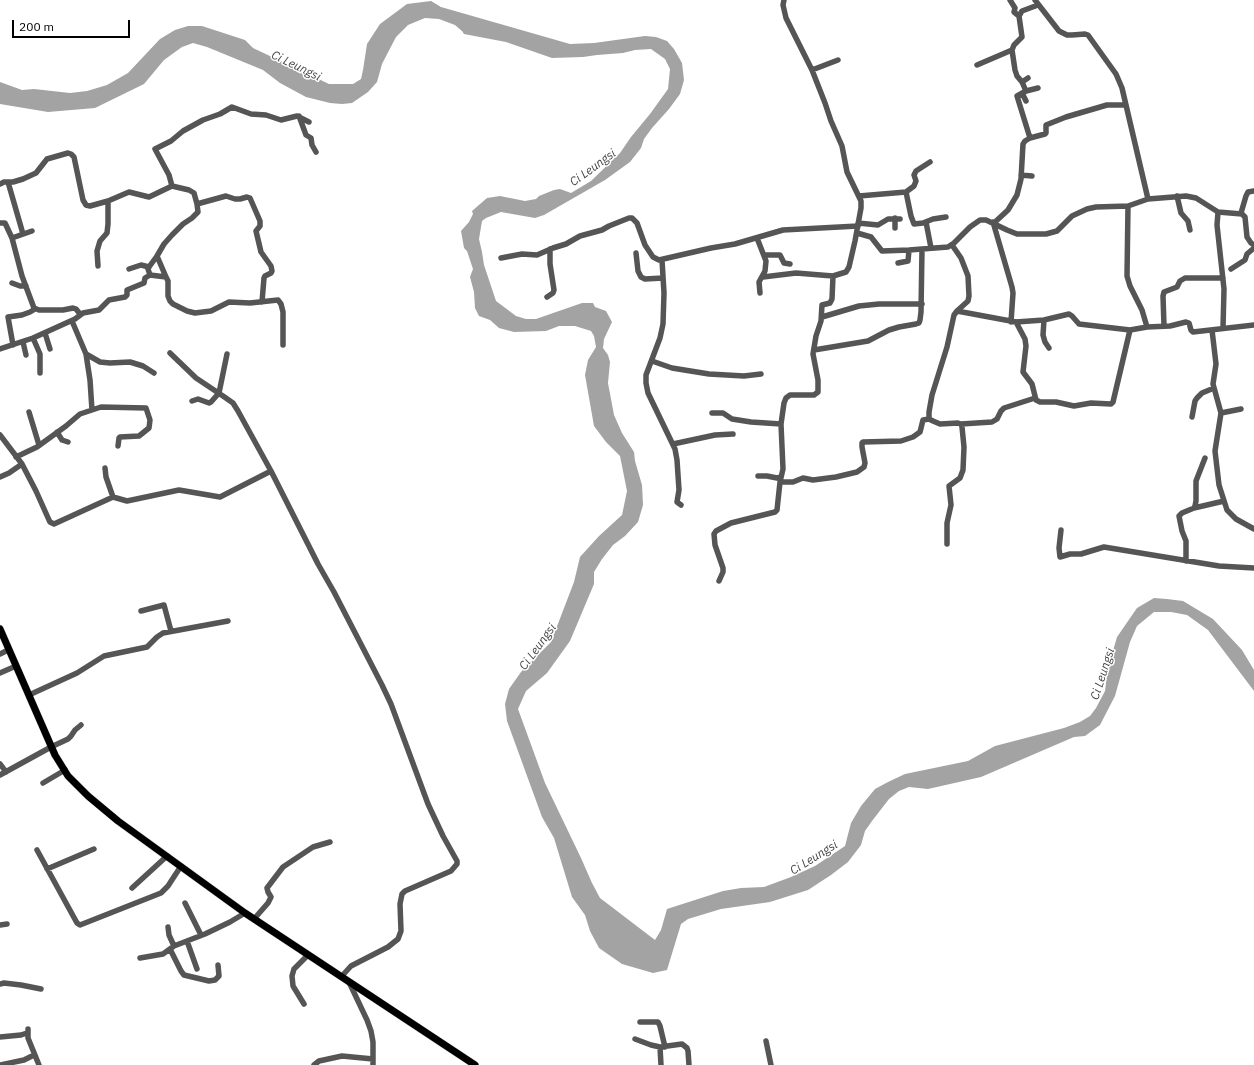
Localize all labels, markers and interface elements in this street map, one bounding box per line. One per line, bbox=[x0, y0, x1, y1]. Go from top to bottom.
scale bar bbox=[14, 12, 132, 38]
text: 200 m bbox=[19, 19, 54, 34]
water label: Ci Leungsi bbox=[269, 48, 323, 84]
water label: Ci Leungsi bbox=[567, 146, 619, 190]
water label: Ci Leungsi bbox=[516, 621, 560, 673]
water label: Ci Leungsi bbox=[1088, 646, 1118, 702]
water label: Ci Leungsi bbox=[788, 838, 840, 878]

